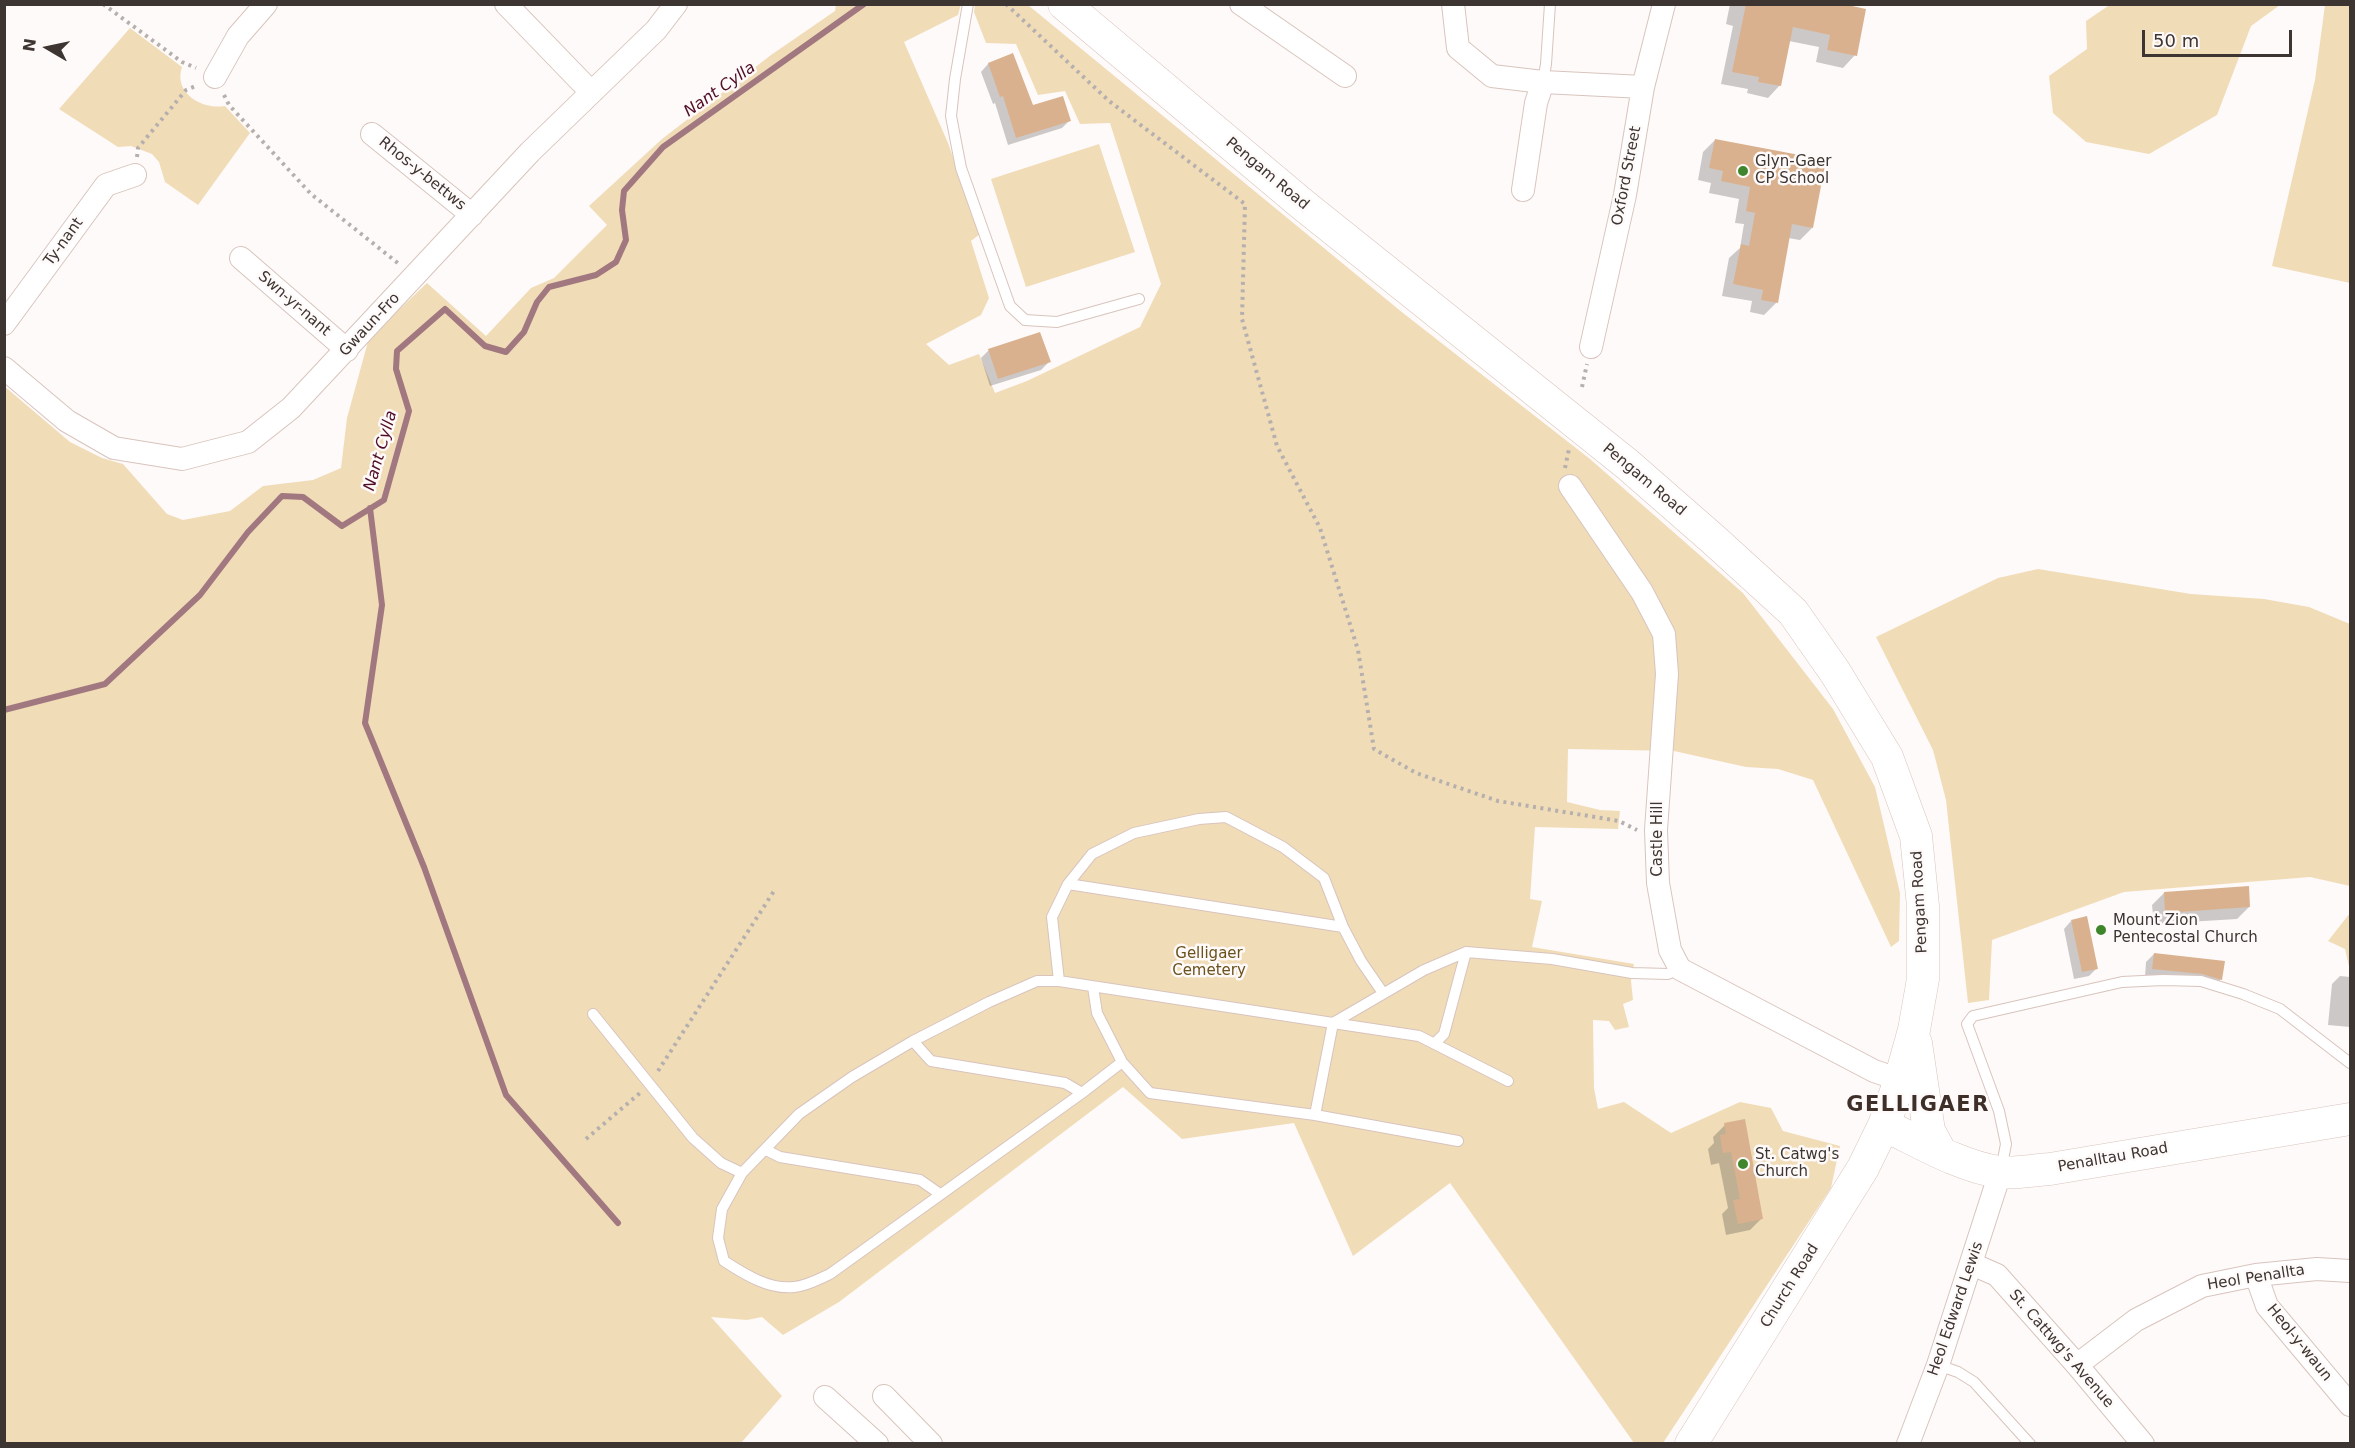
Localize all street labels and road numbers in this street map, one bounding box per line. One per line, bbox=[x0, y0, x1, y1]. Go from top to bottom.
street label: Oxford Street bbox=[1609, 125, 1645, 227]
street label: Rhos-y-bettws bbox=[375, 133, 469, 215]
street label: Pengam Road bbox=[1222, 134, 1312, 214]
street label: Ty-nant bbox=[41, 214, 87, 270]
street label: Swn-yr-nant bbox=[254, 268, 334, 340]
street label: Gwaun-Fro bbox=[336, 290, 404, 360]
street label: Pengam Road bbox=[1599, 440, 1689, 520]
street label: Castle Hill bbox=[1649, 801, 1667, 877]
street label: Pengam Road bbox=[1908, 850, 1932, 954]
street label: Penalltau Road bbox=[2056, 1139, 2170, 1177]
street label: Heol Edward Lewis bbox=[1925, 1239, 1987, 1379]
street label: Church Road bbox=[1757, 1241, 1823, 1331]
street label: Heol Penallta bbox=[2206, 1261, 2306, 1295]
street label: St. Cattwg's Avenue bbox=[2005, 1286, 2117, 1412]
street label: Heol-y-waun bbox=[2263, 1301, 2335, 1385]

